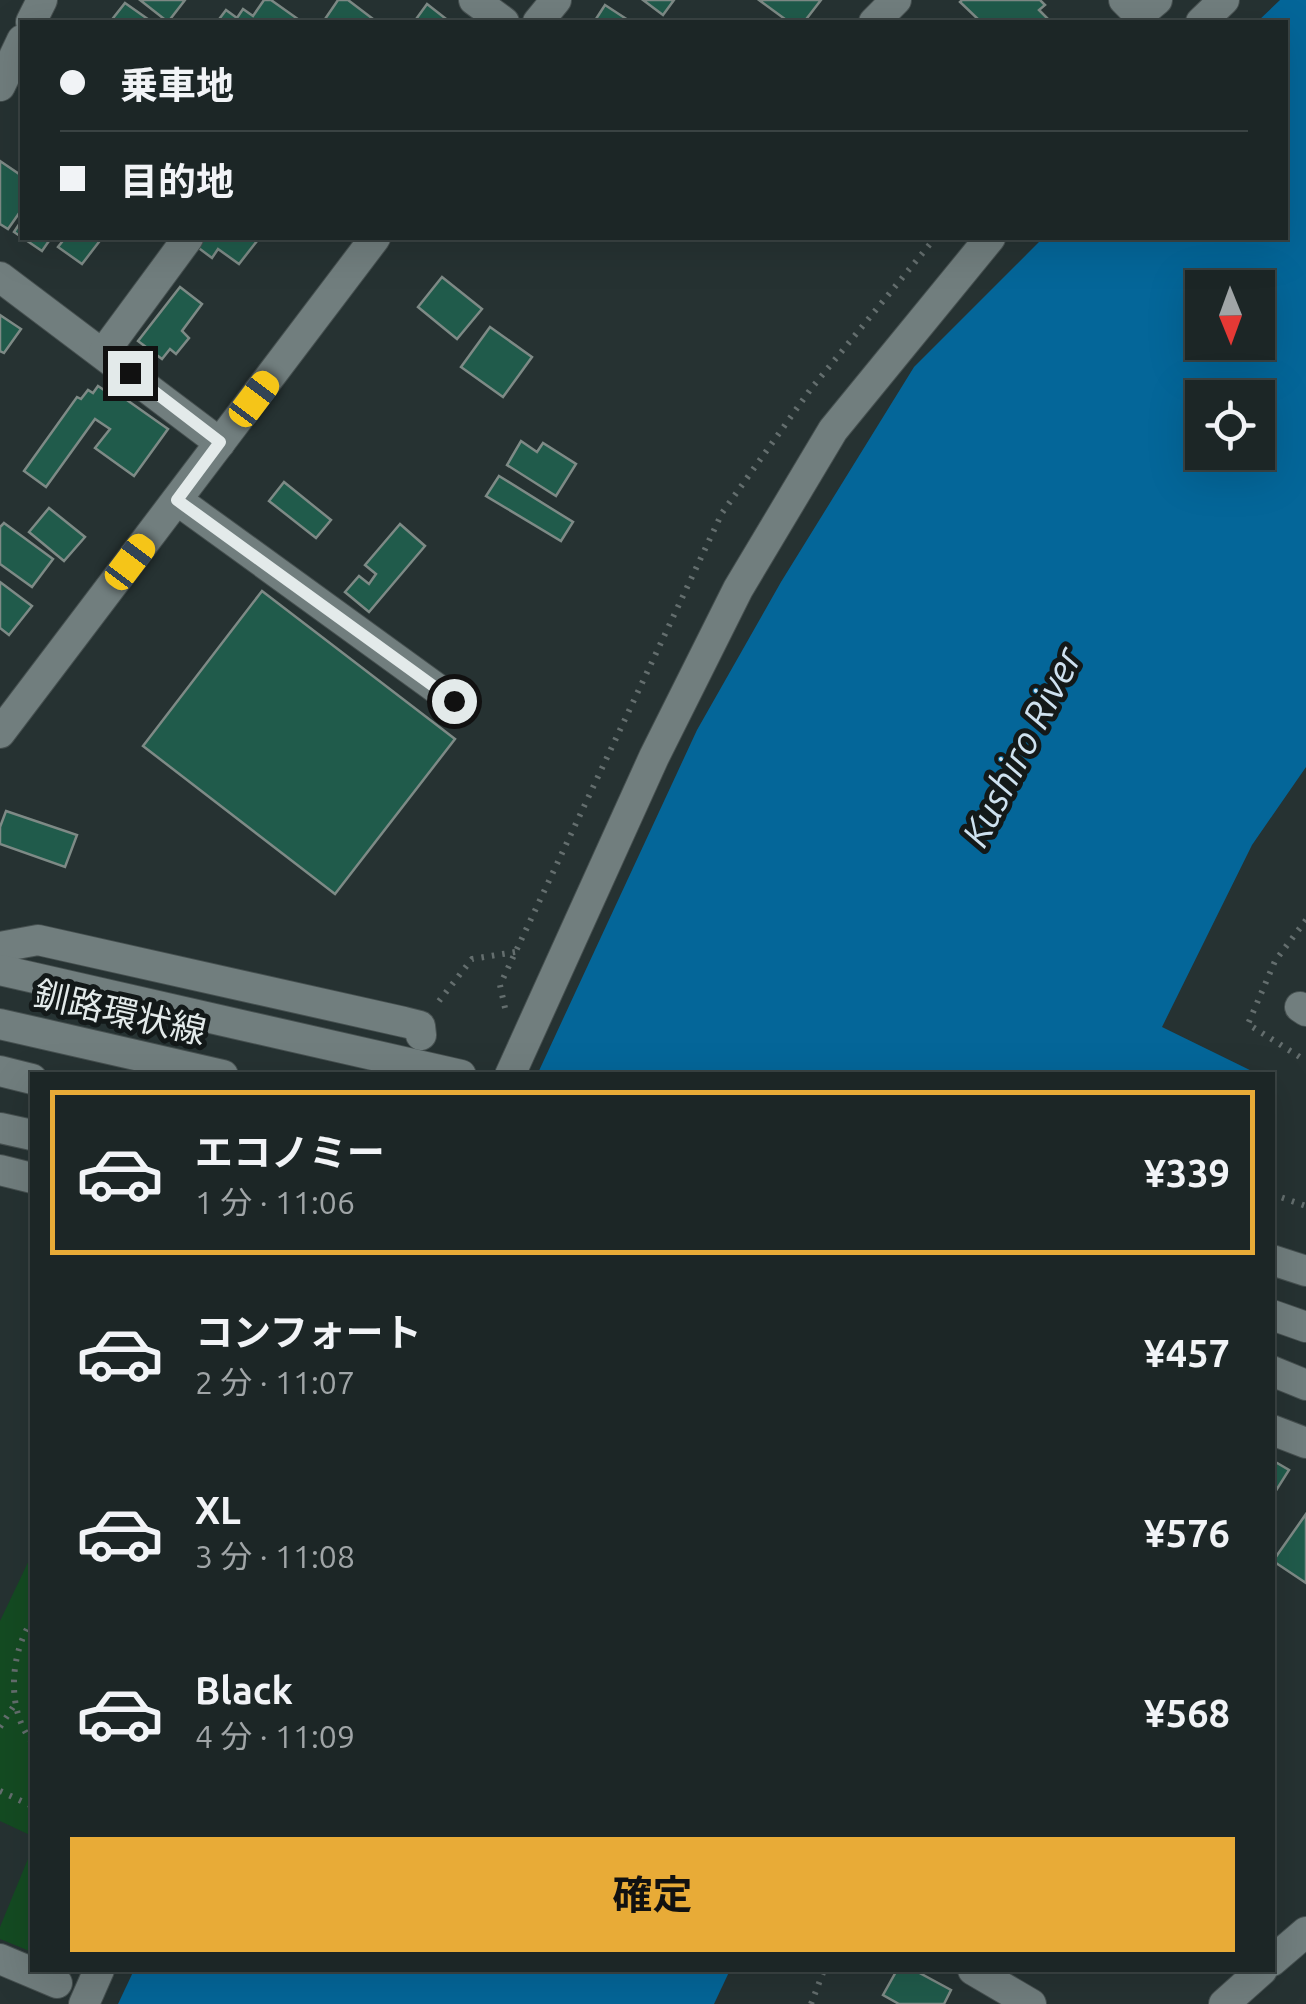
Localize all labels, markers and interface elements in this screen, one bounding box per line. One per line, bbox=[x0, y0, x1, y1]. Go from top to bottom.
text: 乗車地 bbox=[120, 64, 234, 106]
text: 目的地 bbox=[120, 160, 234, 202]
north arrow bbox=[1185, 270, 1275, 360]
map controls bbox=[1185, 270, 1275, 470]
route end bbox=[108, 351, 153, 396]
car bbox=[224, 366, 284, 432]
button: locate bbox=[1185, 380, 1275, 470]
car bbox=[100, 529, 160, 595]
water label: Kushiro River bbox=[953, 639, 1090, 853]
route start bbox=[432, 679, 477, 724]
street label: 釧路環状線 bbox=[30, 973, 210, 1051]
icon: car bbox=[75, 1128, 165, 1218]
text: エコノミー bbox=[195, 1131, 385, 1173]
text: ¥339 bbox=[1144, 1152, 1230, 1194]
text: 1 分 · 11:06 bbox=[195, 1184, 355, 1220]
icon: car bbox=[75, 1308, 165, 1398]
text: コンフォート bbox=[195, 1311, 422, 1353]
text: ¥457 bbox=[1144, 1332, 1230, 1374]
text: 2 分 · 11:07 bbox=[195, 1364, 355, 1400]
icon: car bbox=[75, 1488, 165, 1578]
text: XL bbox=[195, 1489, 241, 1531]
text: ¥576 bbox=[1144, 1512, 1230, 1554]
text: 3 分 · 11:08 bbox=[195, 1538, 355, 1574]
icon: car bbox=[75, 1668, 165, 1758]
text: Black bbox=[195, 1669, 293, 1711]
text: ¥568 bbox=[1144, 1692, 1230, 1734]
text: 4 分 · 11:09 bbox=[195, 1718, 355, 1754]
button: 確定 bbox=[70, 1837, 1235, 1952]

